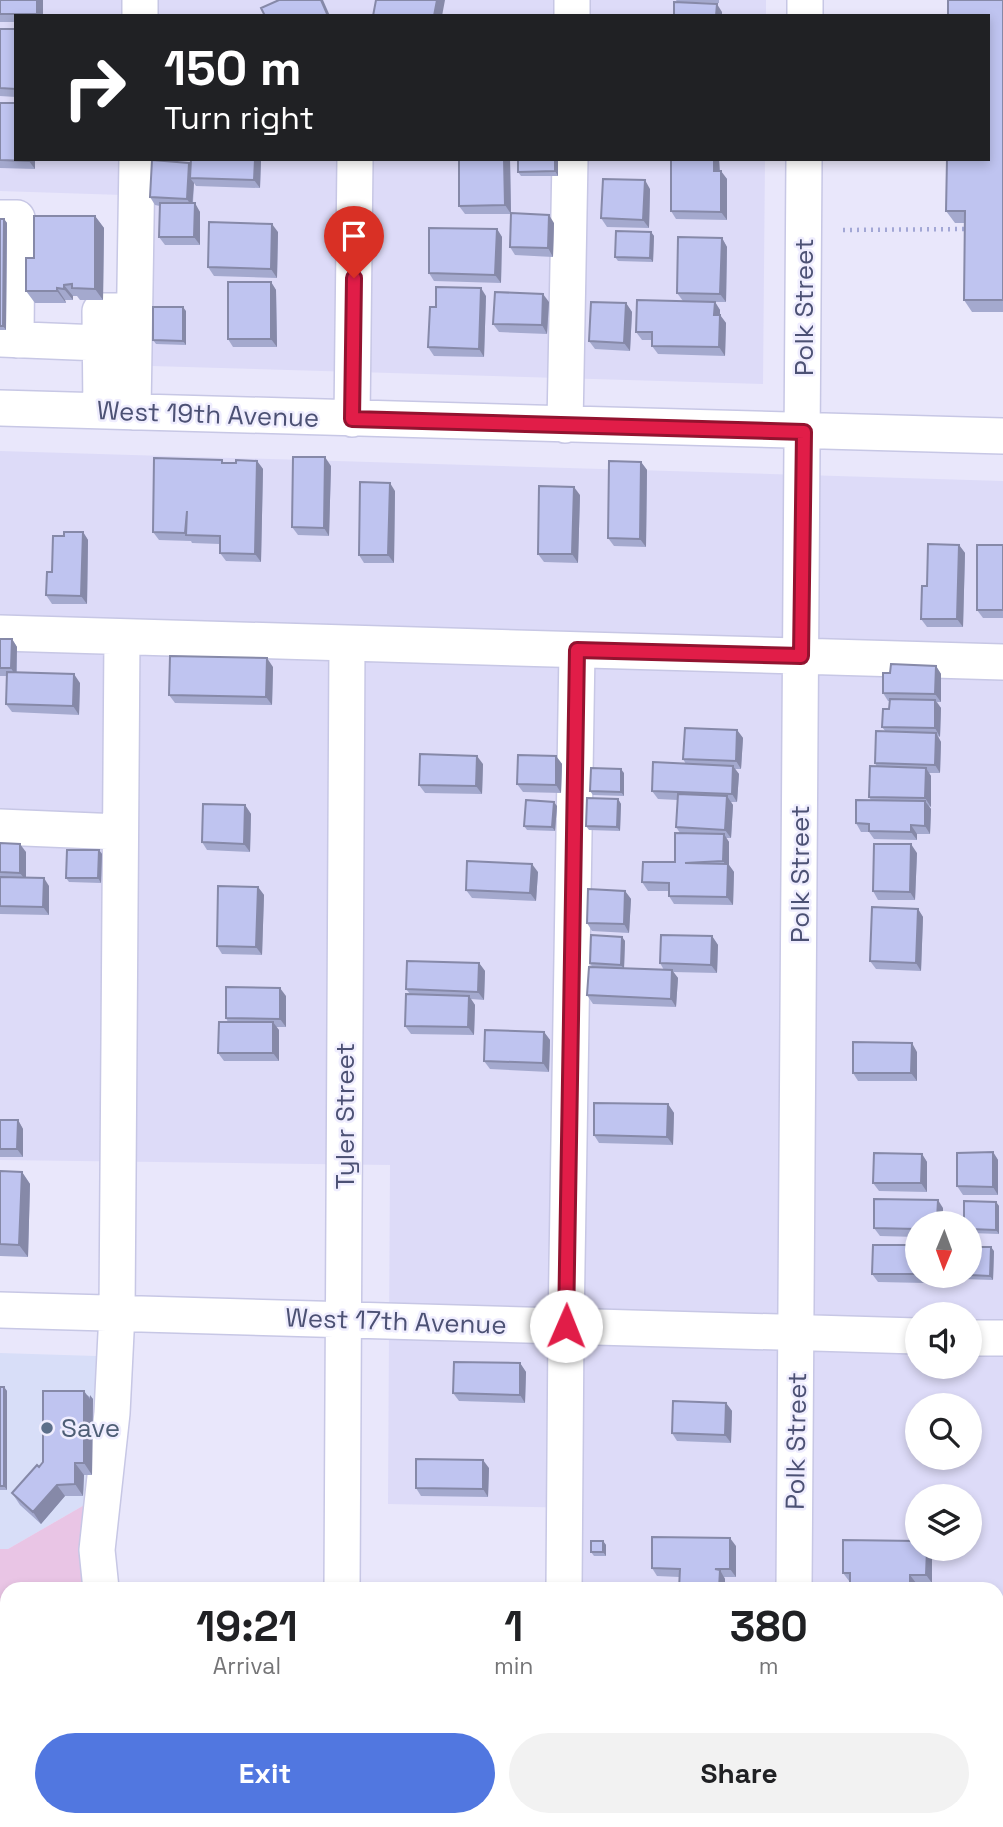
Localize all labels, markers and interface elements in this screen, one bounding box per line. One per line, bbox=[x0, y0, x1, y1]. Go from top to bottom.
text: 150 m bbox=[164, 37, 302, 99]
icon: right bbox=[49, 42, 140, 133]
text: Turn right bbox=[164, 98, 314, 138]
pin bbox=[324, 206, 384, 278]
icon: arrive bbox=[335, 217, 373, 255]
street label: Polk Street bbox=[787, 238, 821, 376]
street label: West 19th Avenue bbox=[96, 393, 320, 435]
street label: Polk Street bbox=[783, 805, 817, 943]
street label: Tyler Street bbox=[328, 1043, 362, 1189]
north arrow bbox=[905, 1211, 982, 1288]
map controls bbox=[905, 1211, 982, 1561]
position arrow bbox=[529, 1289, 603, 1363]
street label: West 17th Avenue bbox=[285, 1300, 507, 1342]
button: sound bbox=[905, 1302, 982, 1379]
street label: Polk Street bbox=[778, 1372, 814, 1510]
button: search bbox=[905, 1393, 982, 1470]
place label: Save bbox=[61, 1411, 120, 1445]
marker: Save bbox=[39, 1420, 55, 1436]
button: layers bbox=[905, 1484, 982, 1561]
text: 19:21 bbox=[196, 1600, 298, 1653]
text: 1 bbox=[504, 1600, 523, 1653]
text: 380 bbox=[730, 1600, 808, 1653]
text: Arrival bbox=[213, 1651, 281, 1681]
text: min bbox=[494, 1651, 533, 1681]
text: m bbox=[759, 1651, 779, 1681]
button: Exit bbox=[35, 1733, 495, 1813]
button: Share bbox=[509, 1733, 969, 1813]

